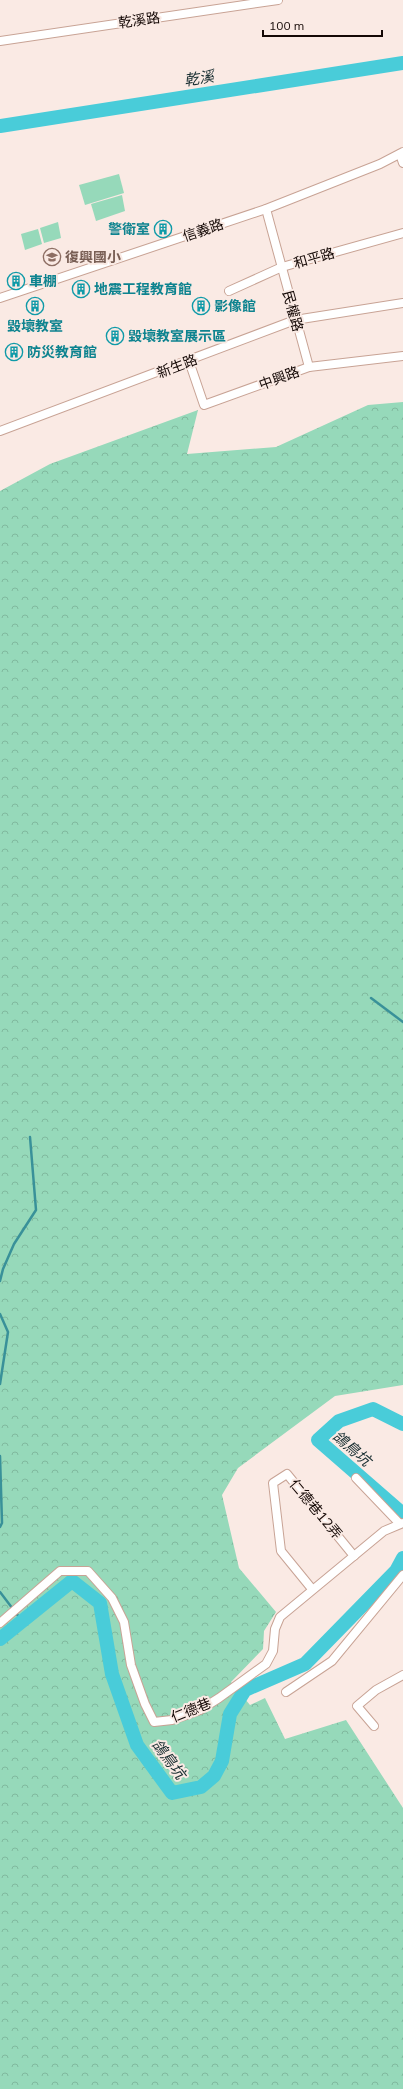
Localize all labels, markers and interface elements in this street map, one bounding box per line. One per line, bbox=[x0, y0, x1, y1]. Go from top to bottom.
street label: 乾溪路 bbox=[117, 8, 161, 32]
scale bar bbox=[263, 12, 382, 38]
text: 100 m bbox=[269, 18, 304, 33]
water label: 乾溪 bbox=[183, 66, 217, 90]
street label: 信義路 bbox=[180, 215, 226, 245]
building icon: 警衛室 bbox=[153, 219, 173, 239]
place label: 警衛室 bbox=[108, 220, 150, 238]
street label: 和平路 bbox=[291, 244, 337, 272]
school or university icon: 復興國小 bbox=[42, 247, 62, 267]
place label: 復興國小 bbox=[65, 248, 121, 266]
building icon: 車棚 bbox=[6, 271, 26, 291]
place label: 車棚 bbox=[29, 272, 57, 290]
building icon: 地震工程教育館 bbox=[71, 279, 91, 299]
place label: 地震工程教育館 bbox=[94, 280, 192, 298]
street label: 民權路 bbox=[279, 288, 307, 334]
building icon: 毀壞教室 bbox=[25, 296, 45, 316]
building icon: 影像館 bbox=[191, 296, 211, 316]
place label: 影像館 bbox=[214, 297, 256, 315]
place label: 毀壞教室 bbox=[7, 317, 63, 335]
building icon: 毀壞教室展示區 bbox=[105, 326, 125, 346]
place label: 毀壞教室展示區 bbox=[128, 327, 226, 345]
building icon: 防災教育館 bbox=[4, 342, 24, 362]
place label: 防災教育館 bbox=[27, 343, 97, 361]
street label: 新生路 bbox=[154, 350, 200, 382]
street label: 中興路 bbox=[256, 362, 302, 394]
water label: 鴿鳥坑 bbox=[329, 1426, 377, 1471]
street label: 仁德巷12弄 bbox=[286, 1475, 346, 1543]
street label: 仁德巷 bbox=[168, 1694, 214, 1726]
water label: 鴿鳥坑 bbox=[148, 1735, 191, 1784]

